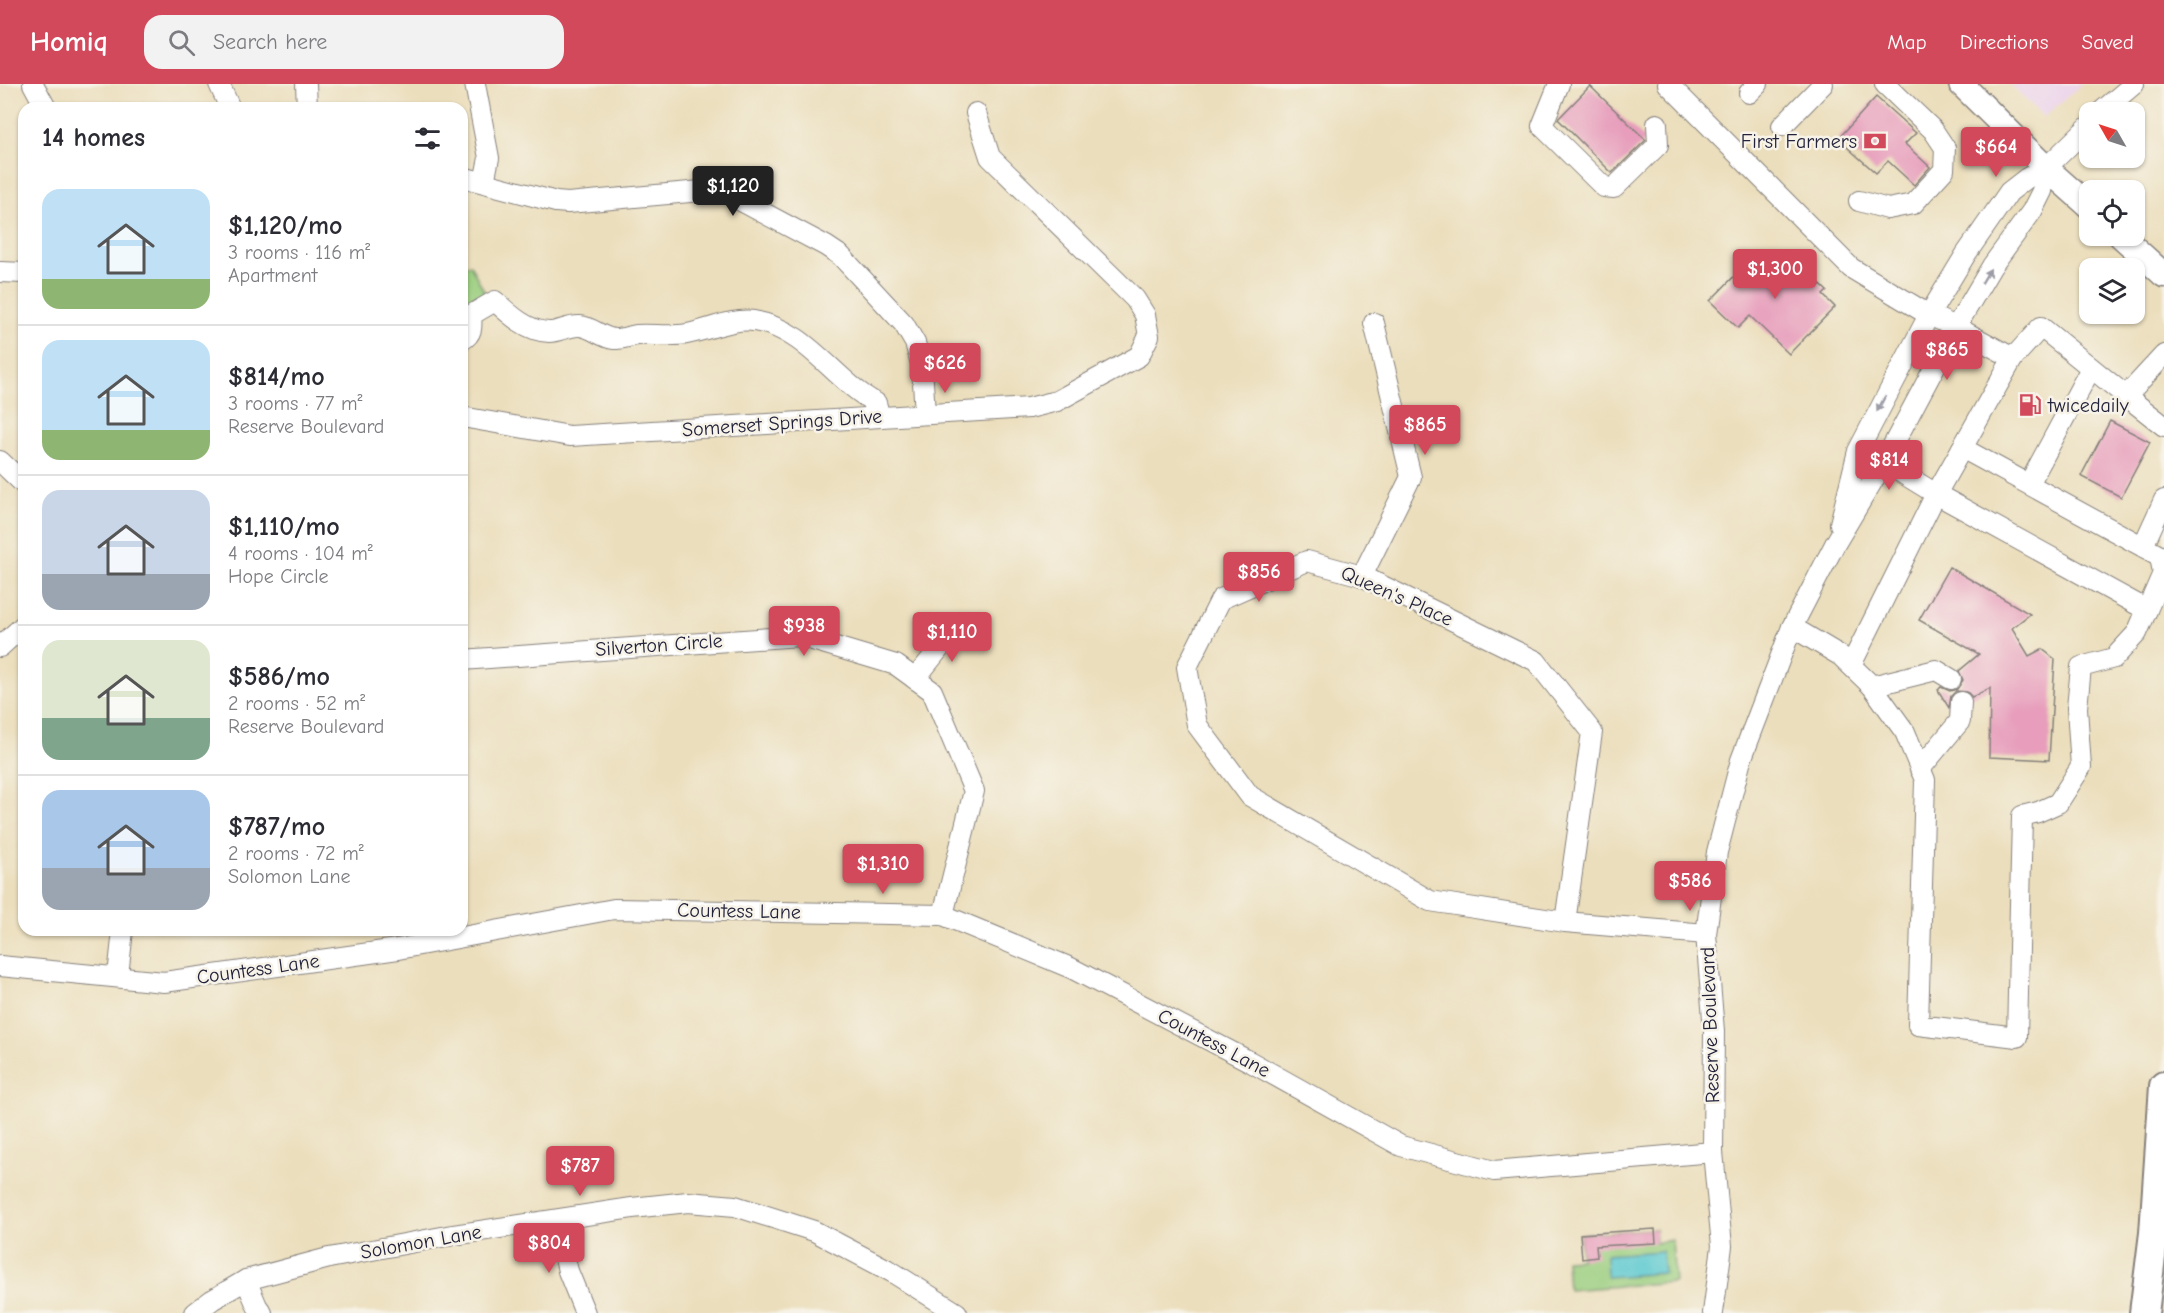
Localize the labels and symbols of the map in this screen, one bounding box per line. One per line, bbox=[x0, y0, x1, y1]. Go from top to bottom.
north arrow bbox=[2079, 102, 2145, 168]
pin: $664 bbox=[1960, 127, 2032, 178]
bank icon: First Farmers bbox=[1862, 128, 1888, 154]
place label: First Farmers bbox=[1741, 130, 1857, 153]
pin: $1,120 bbox=[684, 166, 782, 217]
pin: $1,300 bbox=[1726, 249, 1824, 300]
one-way arrow bbox=[1980, 268, 1990, 285]
pin: $865 bbox=[1911, 330, 1983, 381]
pin: $626 bbox=[909, 343, 981, 394]
fuel station icon: twicedaily bbox=[2017, 392, 2043, 418]
place label: twicedaily bbox=[2047, 394, 2129, 417]
one-way arrow bbox=[1876, 395, 1886, 412]
street label: Somerset Springs Drive bbox=[681, 405, 883, 441]
pin: $865 bbox=[1389, 405, 1461, 456]
pin: $814 bbox=[1853, 440, 1925, 491]
pin: $856 bbox=[1223, 552, 1295, 603]
street label: Queen's Place bbox=[1338, 561, 1456, 631]
pin: $938 bbox=[768, 606, 840, 657]
pin: $1,110 bbox=[903, 612, 1001, 663]
street label: Silverton Circle bbox=[595, 629, 723, 661]
pin: $1,310 bbox=[834, 844, 932, 895]
pin: $586 bbox=[1654, 861, 1726, 912]
street label: Countess Lane bbox=[677, 898, 801, 924]
street label: Reserve Boulevard bbox=[1696, 946, 1724, 1104]
street label: Countess Lane bbox=[195, 949, 321, 989]
street label: Countess Lane bbox=[1154, 1004, 1274, 1082]
pin: $787 bbox=[544, 1146, 616, 1197]
street label: Solomon Lane bbox=[359, 1220, 483, 1264]
pin: $804 bbox=[513, 1223, 585, 1274]

